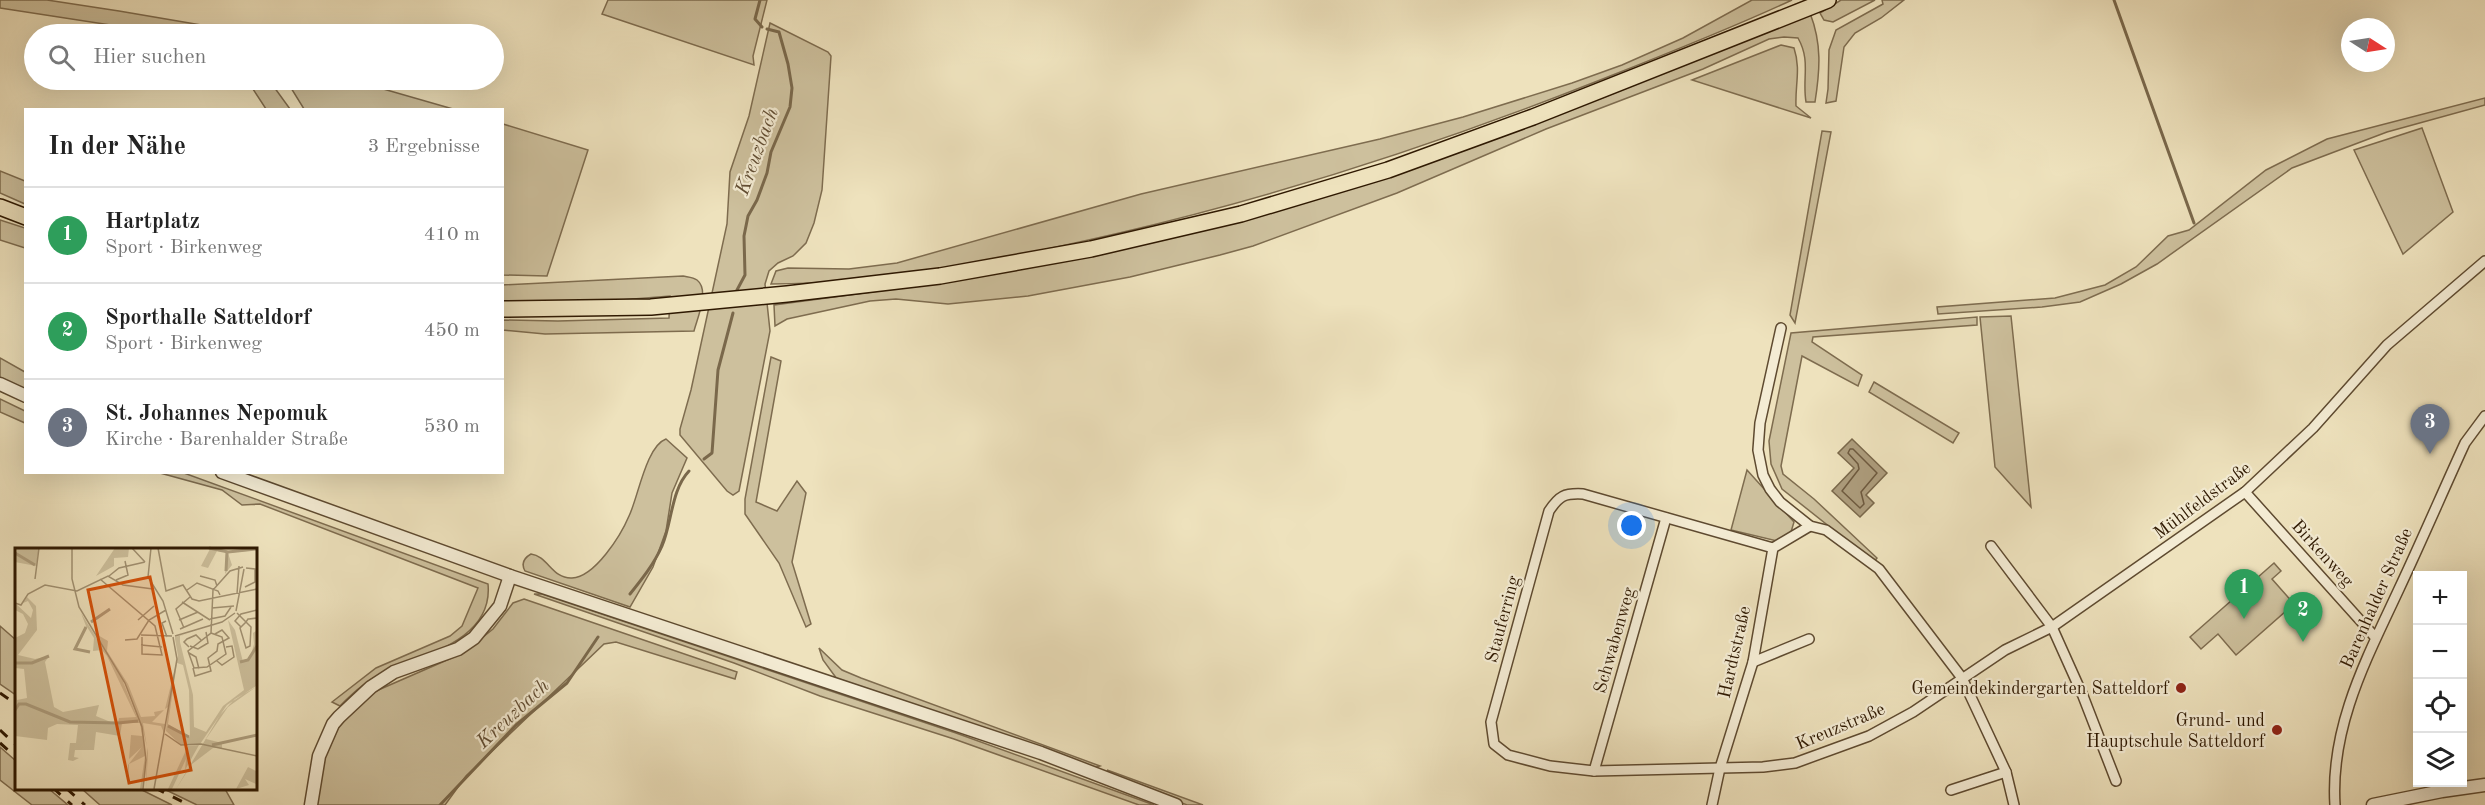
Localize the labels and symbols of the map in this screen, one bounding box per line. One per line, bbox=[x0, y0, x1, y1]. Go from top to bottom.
north arrow bbox=[2341, 18, 2395, 72]
water label: Kreuzbach bbox=[733, 105, 783, 199]
pin: 3 bbox=[2410, 404, 2450, 454]
street label: Mühlfeldstraße bbox=[2151, 459, 2254, 543]
your location bbox=[1617, 511, 1646, 540]
street label: Birkenweg bbox=[2288, 517, 2357, 591]
street label: Barenhalder Straße bbox=[2338, 525, 2416, 671]
inset map bbox=[15, 548, 256, 790]
pin: 1 bbox=[2224, 570, 2264, 619]
street label: Stauferring bbox=[1483, 574, 1523, 665]
street label: Schwabenweg bbox=[1591, 585, 1639, 695]
pin: 2 bbox=[2284, 592, 2322, 642]
street label: Hardtstraße bbox=[1716, 604, 1754, 700]
water label: Kreuzbach bbox=[472, 676, 554, 754]
place label: Gemeindekindergarten Satteldorf bbox=[1911, 680, 2170, 698]
marker: Gemeindekindergarten Satteldorf bbox=[2174, 681, 2188, 695]
street label: Kreuzstraße bbox=[1793, 700, 1888, 754]
place label: Grund- und Hauptschule Satteldorf bbox=[2086, 712, 2266, 751]
marker: Grund- und Hauptschule Satteldorf bbox=[2270, 723, 2284, 737]

